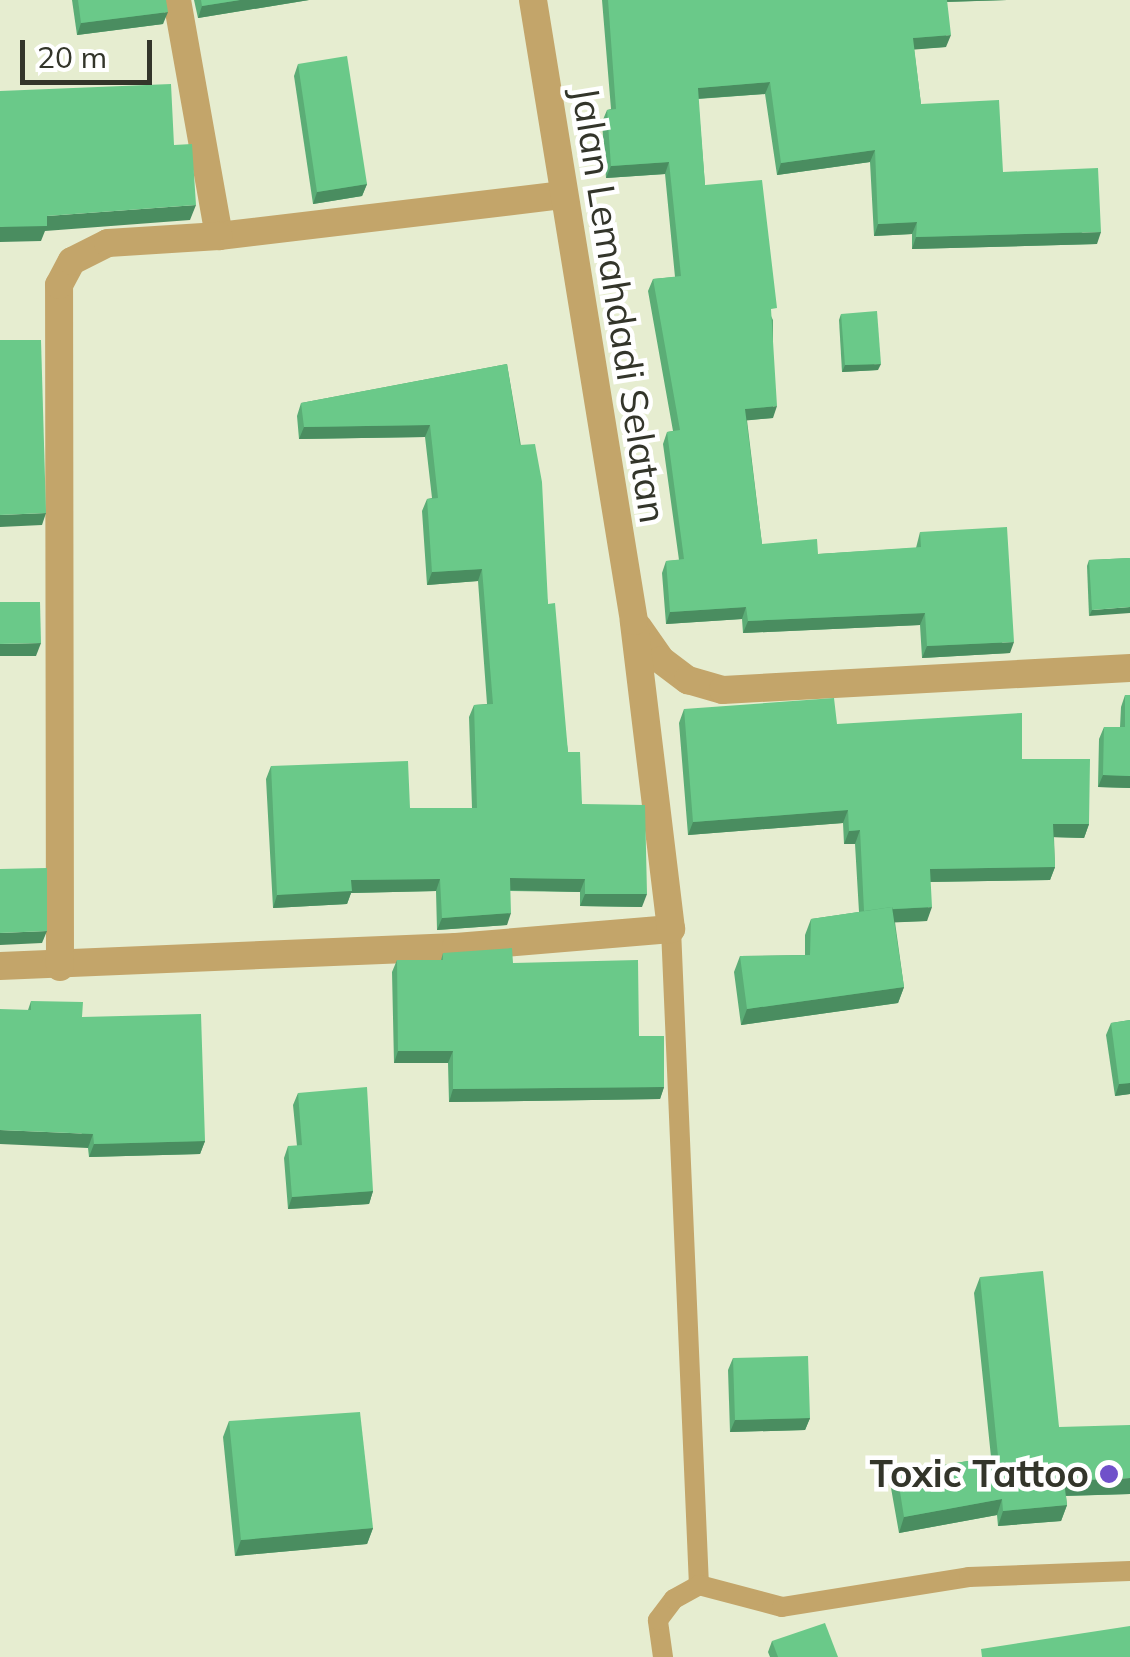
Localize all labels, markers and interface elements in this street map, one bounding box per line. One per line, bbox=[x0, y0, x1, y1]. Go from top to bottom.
scale bar bbox=[25, 20, 158, 82]
text: 20 m bbox=[37, 38, 107, 76]
street label: Jalan Lemahdadi Selatan bbox=[562, 84, 676, 526]
place label: Toxic Tattoo bbox=[869, 1451, 1089, 1497]
marker: Toxic Tattoo bbox=[1098, 1463, 1120, 1485]

